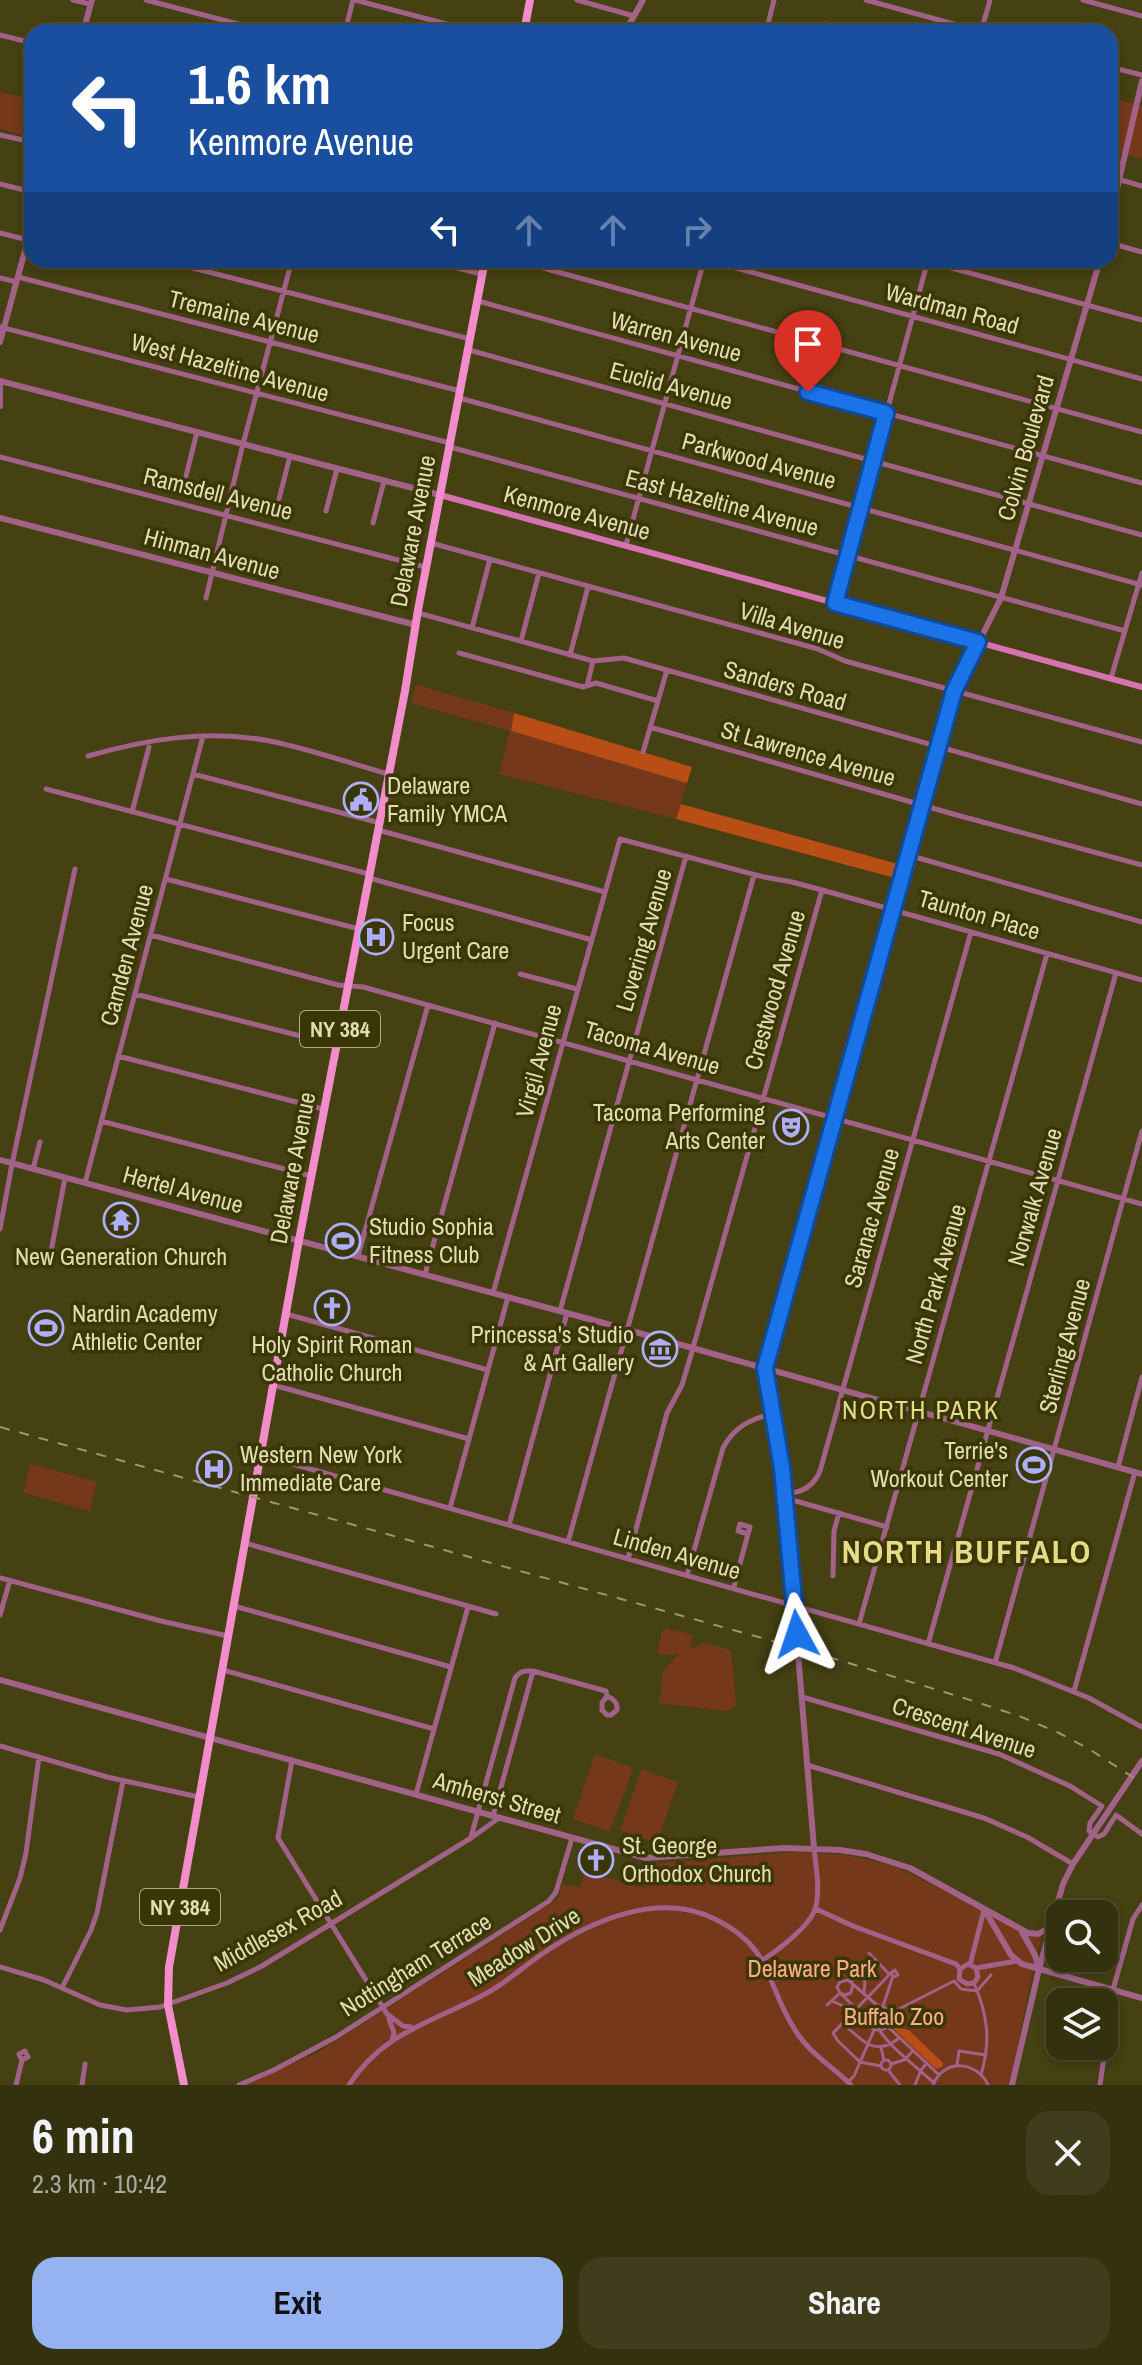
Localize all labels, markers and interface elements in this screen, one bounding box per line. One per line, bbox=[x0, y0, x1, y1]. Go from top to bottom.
text: 1.6 km bbox=[188, 46, 331, 121]
icon: left bbox=[56, 56, 160, 160]
text: Kenmore Avenue bbox=[188, 118, 414, 166]
icon: left bbox=[423, 208, 467, 252]
icon: ahead bbox=[507, 208, 551, 252]
icon: ahead bbox=[591, 208, 635, 252]
icon: right bbox=[675, 208, 719, 252]
street label: Wardman Road bbox=[882, 275, 1023, 341]
street label: Tremaine Avenue bbox=[166, 282, 323, 350]
street label: Warren Avenue bbox=[607, 303, 745, 369]
pin bbox=[774, 310, 842, 392]
icon: arrive bbox=[786, 322, 830, 366]
street label: West Hazeltine Avenue bbox=[128, 325, 333, 409]
street label: Euclid Avenue bbox=[607, 353, 736, 417]
street label: Colvin Boulevard bbox=[989, 371, 1061, 524]
street label: Parkwood Avenue bbox=[679, 424, 840, 496]
street label: Delaware Avenue bbox=[382, 452, 442, 609]
street label: Ramsdell Avenue bbox=[140, 459, 296, 527]
street label: East Hazeltine Avenue bbox=[622, 461, 822, 543]
street label: Kenmore Avenue bbox=[500, 477, 654, 547]
street label: Hinman Avenue bbox=[141, 519, 284, 587]
street label: Villa Avenue bbox=[736, 594, 849, 656]
street label: Sanders Road bbox=[720, 652, 850, 718]
street label: St Lawrence Avenue bbox=[717, 713, 899, 793]
place label: Delaware Family YMCA bbox=[387, 769, 508, 829]
public building icon: Delaware Family YMCA bbox=[342, 781, 380, 819]
street label: Lovering Avenue bbox=[607, 864, 679, 1015]
street label: Camden Avenue bbox=[92, 880, 160, 1029]
street label: Taunton Place bbox=[915, 881, 1044, 947]
place label: Focus Urgent Care bbox=[402, 906, 509, 966]
street label: Crestwood Avenue bbox=[736, 906, 812, 1073]
hospital icon: Focus Urgent Care bbox=[357, 918, 395, 956]
street label: Virgil Avenue bbox=[508, 1000, 569, 1121]
road number: NY 384 bbox=[300, 1011, 380, 1047]
street label: Tacoma Avenue bbox=[581, 1012, 724, 1082]
street label: Delaware Avenue bbox=[262, 1089, 322, 1246]
place label: Tacoma Performing Arts Center bbox=[593, 1096, 765, 1156]
theatre icon: Tacoma Performing Arts Center bbox=[772, 1108, 810, 1146]
street label: Norwalk Avenue bbox=[999, 1124, 1069, 1269]
street label: Saranac Avenue bbox=[836, 1144, 906, 1291]
street label: Hertel Avenue bbox=[120, 1158, 247, 1220]
street label: North Park Avenue bbox=[897, 1200, 973, 1367]
temple icon: New Generation Church bbox=[102, 1201, 140, 1239]
place label: Studio Sophia Fitness Club bbox=[369, 1210, 494, 1270]
sports icon: Studio Sophia Fitness Club bbox=[324, 1222, 362, 1260]
place label: New Generation Church bbox=[15, 1240, 227, 1272]
street label: Sterling Avenue bbox=[1031, 1275, 1097, 1417]
church icon: Holy Spirit Roman Catholic Church bbox=[313, 1289, 351, 1327]
place label: Nardin Academy Athletic Center bbox=[71, 1297, 218, 1357]
sports icon: Nardin Academy Athletic Center bbox=[27, 1309, 65, 1347]
place label: Princessa's Studio & Art Gallery bbox=[471, 1318, 634, 1378]
place label: Holy Spirit Roman Catholic Church bbox=[252, 1328, 412, 1388]
museum icon: Princessa's Studio & Art Gallery bbox=[641, 1330, 679, 1368]
district label: NORTH PARK bbox=[842, 1392, 1000, 1427]
place label: Terrie's Workout Center bbox=[871, 1434, 1008, 1494]
place label: Western New York Immediate Care bbox=[240, 1438, 402, 1498]
sports icon: Terrie's Workout Center bbox=[1015, 1446, 1053, 1484]
hospital icon: Western New York Immediate Care bbox=[195, 1450, 233, 1488]
street label: Linden Avenue bbox=[610, 1520, 745, 1586]
district label: NORTH BUFFALO bbox=[842, 1530, 1092, 1573]
position arrow bbox=[755, 1592, 839, 1676]
street label: Crescent Avenue bbox=[888, 1689, 1040, 1765]
street label: Amherst Street bbox=[429, 1763, 565, 1831]
place label: St. George Orthodox Church bbox=[622, 1829, 772, 1889]
church icon: St. George Orthodox Church bbox=[577, 1841, 615, 1879]
street label: Middlesex Road bbox=[208, 1882, 347, 1979]
road number: NY 384 bbox=[140, 1889, 220, 1925]
street label: Meadow Drive bbox=[461, 1899, 586, 1993]
map controls bbox=[1046, 1900, 1118, 2060]
button: search bbox=[1046, 1900, 1118, 1972]
street label: Nottingham Terrace bbox=[334, 1905, 497, 2023]
park label: Delaware Park bbox=[747, 1952, 877, 1984]
button: layers bbox=[1046, 1988, 1118, 2060]
park label: Buffalo Zoo bbox=[844, 2000, 944, 2032]
text: 6 min bbox=[32, 2103, 135, 2168]
button: close bbox=[1026, 2111, 1110, 2195]
text: 2.3 km · 10:42 bbox=[32, 2166, 167, 2201]
button: Exit bbox=[32, 2257, 563, 2349]
button: Share bbox=[579, 2257, 1110, 2349]

